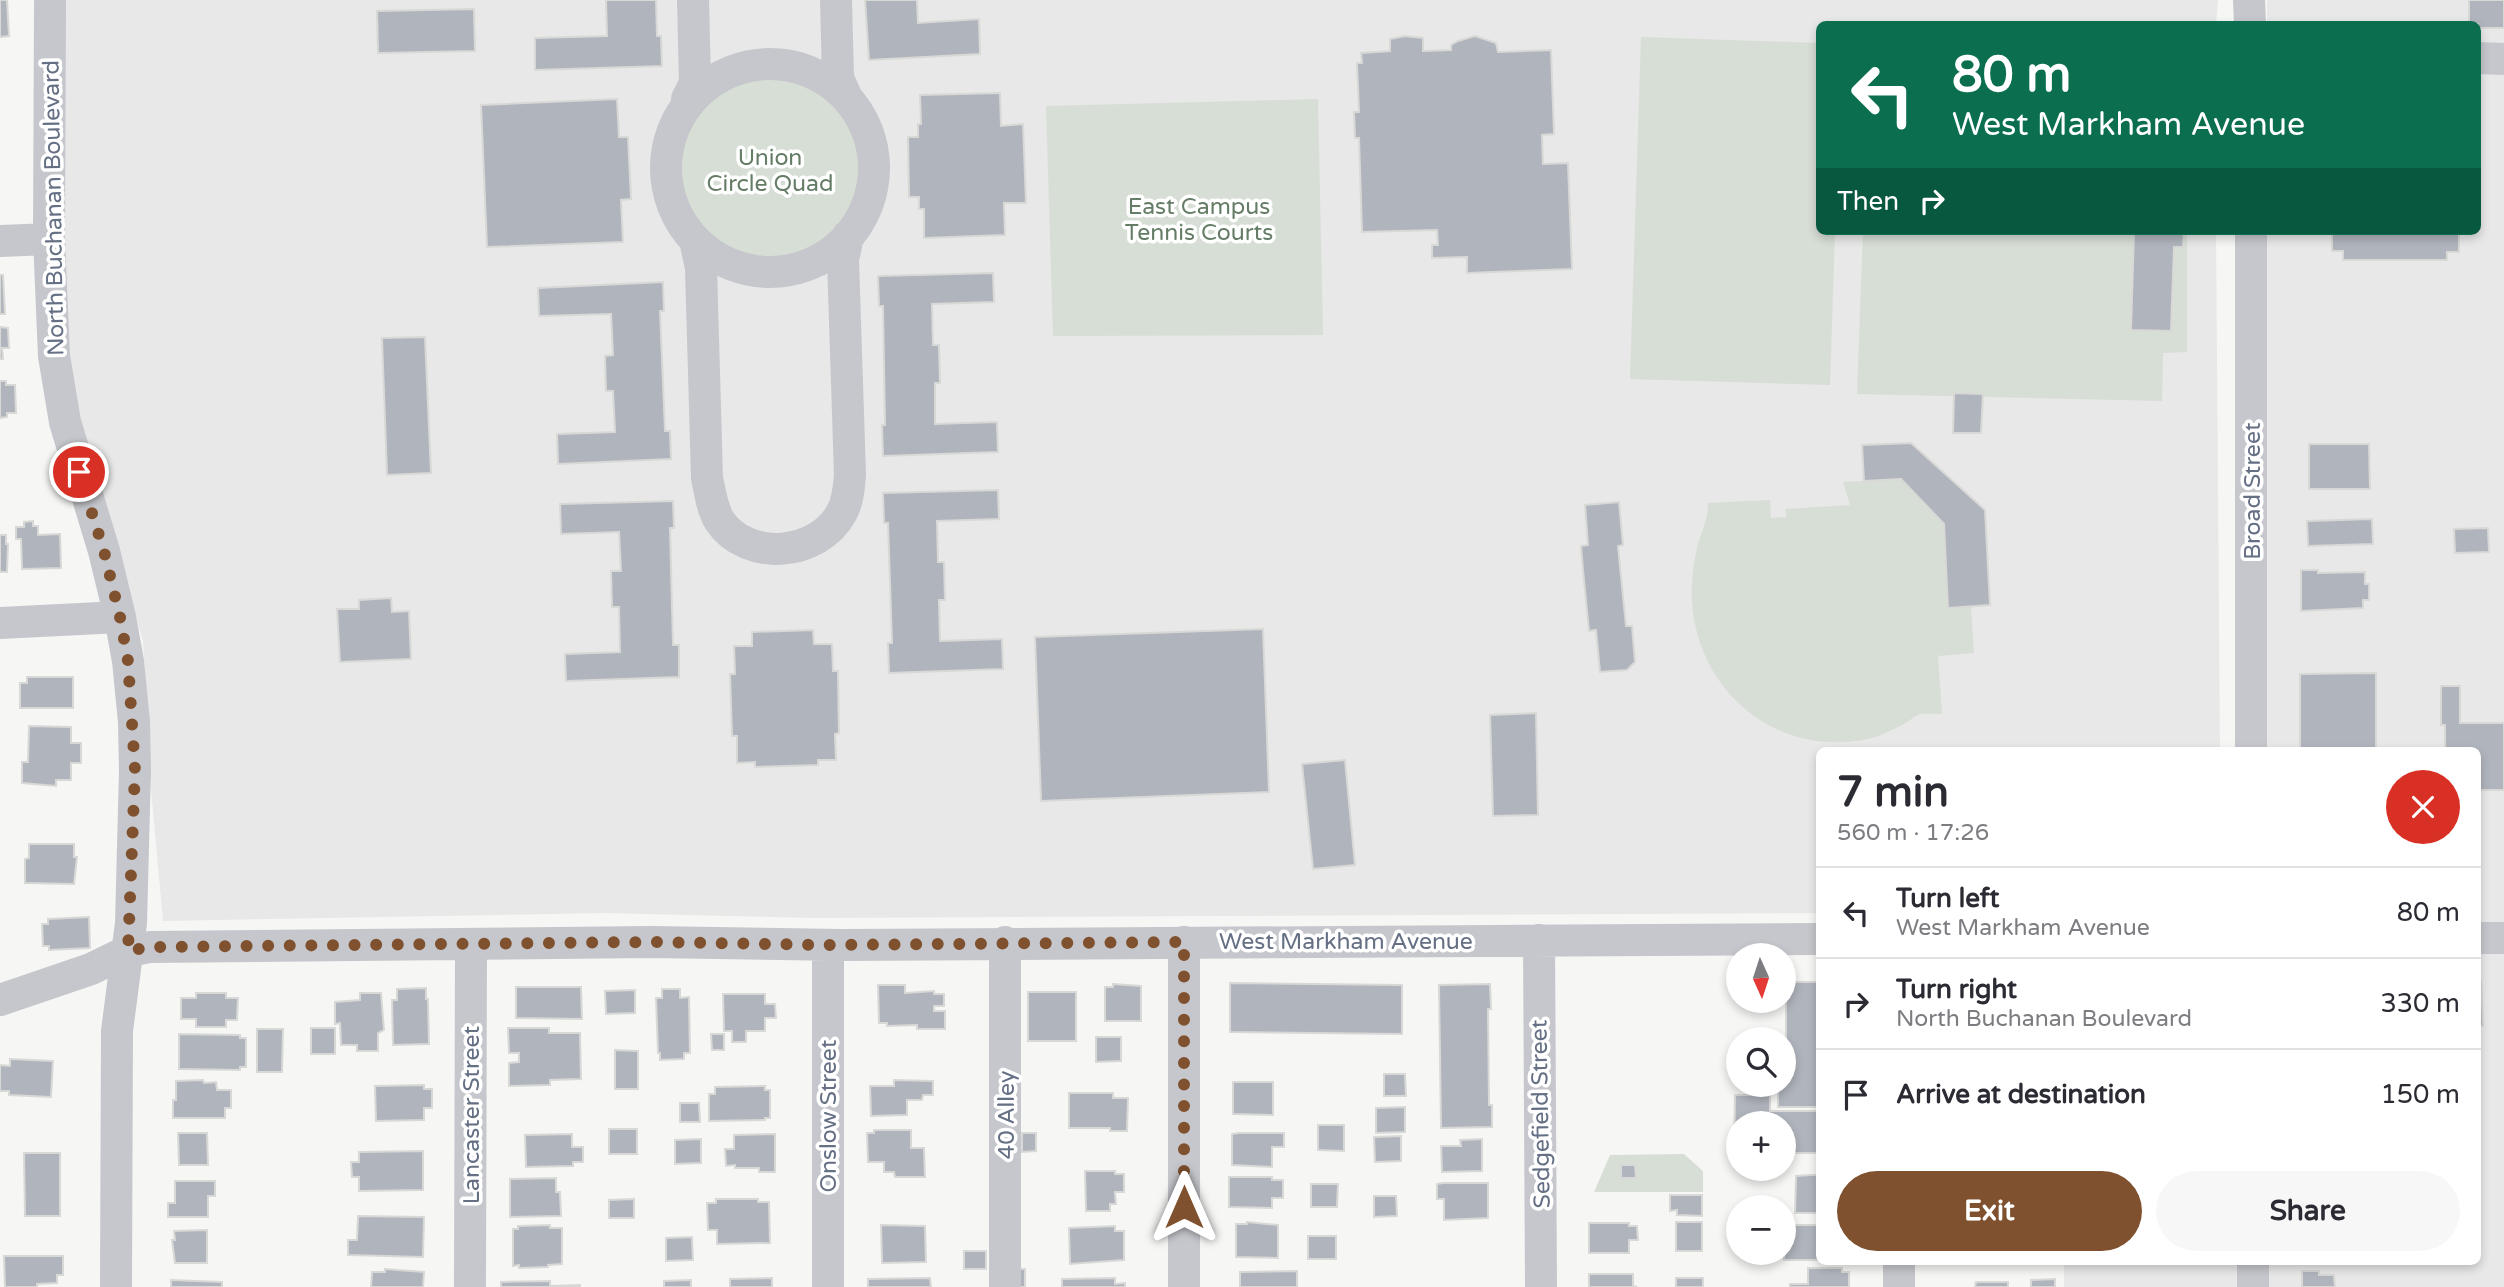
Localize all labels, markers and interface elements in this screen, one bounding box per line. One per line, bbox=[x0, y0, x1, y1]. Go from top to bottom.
text: 80 m bbox=[1952, 46, 2071, 105]
icon: left bbox=[1837, 49, 1928, 140]
street label: North Buchanan Boulevard bbox=[37, 60, 71, 356]
text: West Markham Avenue bbox=[1952, 106, 2305, 144]
park label: Union Circle Quad bbox=[706, 144, 834, 198]
icon: right bbox=[1913, 182, 1951, 220]
text: Then bbox=[1837, 186, 1899, 217]
park label: East Campus Tennis Courts bbox=[1125, 193, 1273, 247]
street label: Broad Street bbox=[2239, 422, 2267, 560]
pin bbox=[49, 442, 109, 502]
icon: arrive bbox=[60, 453, 98, 491]
text: 7 min bbox=[1837, 767, 1949, 818]
button: close bbox=[2386, 770, 2460, 844]
text: 560 m · 17:26 bbox=[1837, 819, 1989, 847]
text: Turn left bbox=[1896, 883, 1999, 914]
icon: left bbox=[1837, 894, 1875, 932]
text: 80 m bbox=[2397, 897, 2460, 928]
text: West Markham Avenue bbox=[1896, 914, 2150, 942]
street label: West Markham Avenue bbox=[1219, 928, 1473, 956]
north arrow bbox=[1726, 943, 1796, 1013]
map controls bbox=[1726, 943, 1796, 1265]
text: Turn right bbox=[1896, 974, 2017, 1005]
icon: right bbox=[1837, 985, 1875, 1023]
text: 330 m bbox=[2380, 988, 2460, 1019]
text: North Buchanan Boulevard bbox=[1896, 1005, 2192, 1033]
street label: Sedgefield Street bbox=[1525, 1019, 1557, 1209]
street label: Lancaster Street bbox=[458, 1026, 486, 1204]
button: search bbox=[1726, 1027, 1796, 1097]
street label: Onslow Street bbox=[815, 1039, 843, 1193]
street label: 40 Alley bbox=[993, 1071, 1021, 1159]
icon: arrive bbox=[1837, 1076, 1875, 1114]
text: Arrive at destination bbox=[1896, 1079, 2146, 1110]
text: 150 m bbox=[2380, 1079, 2460, 1110]
button: + bbox=[1726, 1111, 1796, 1181]
position arrow bbox=[1147, 1170, 1221, 1244]
button: Exit bbox=[1837, 1171, 2142, 1251]
button: Share bbox=[2156, 1171, 2460, 1251]
button: − bbox=[1726, 1195, 1796, 1265]

